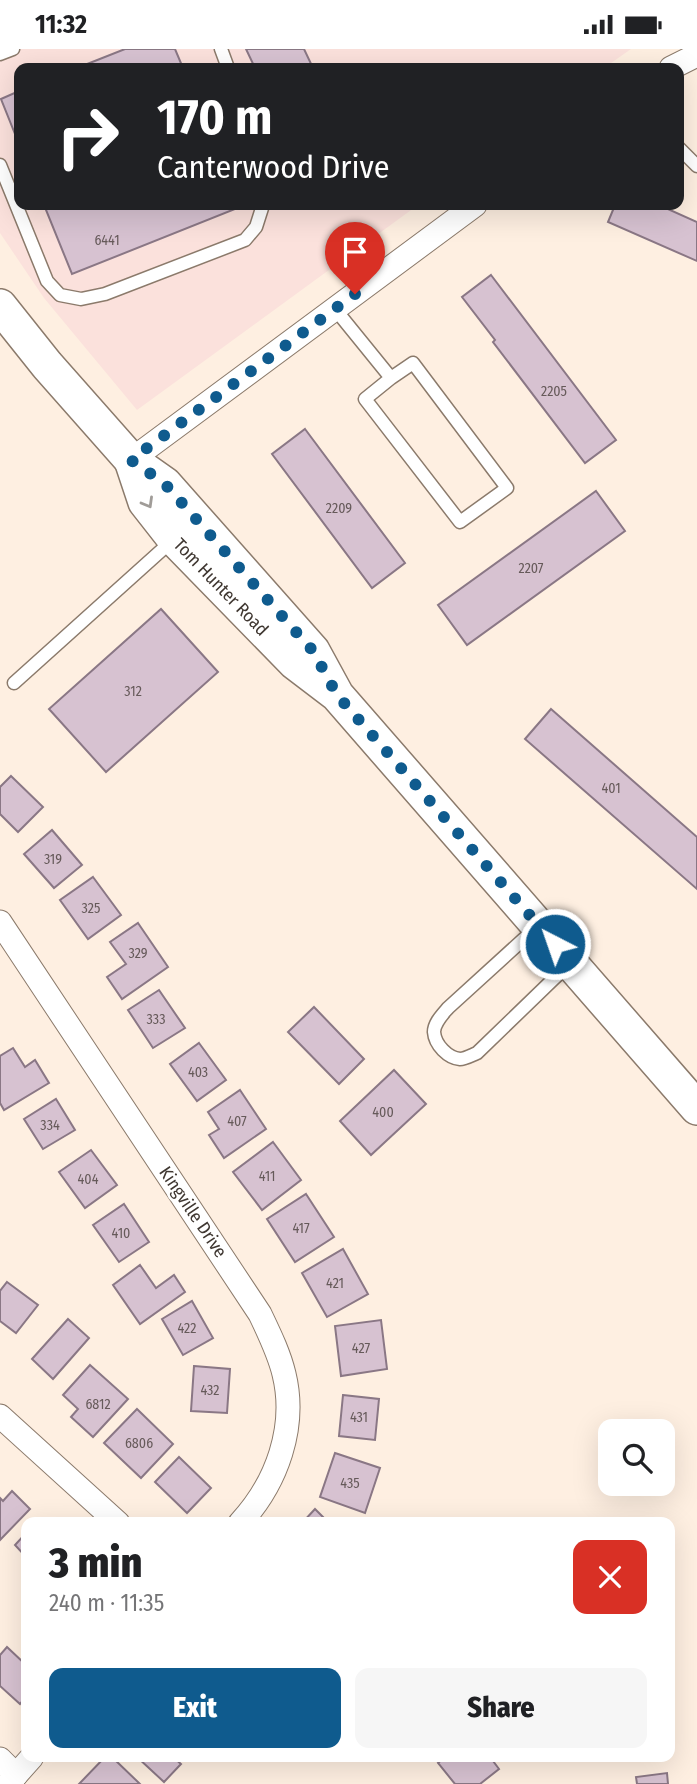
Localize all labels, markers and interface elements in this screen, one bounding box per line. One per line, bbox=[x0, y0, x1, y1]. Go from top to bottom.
text: 11:32 bbox=[35, 9, 87, 40]
text: 170 m bbox=[157, 88, 273, 147]
icon: right bbox=[42, 91, 133, 182]
text: Canterwood Drive bbox=[157, 148, 389, 186]
pin bbox=[325, 222, 385, 294]
house number: 6441 bbox=[94, 232, 120, 249]
icon: arrive bbox=[336, 233, 374, 271]
house number: 2205 bbox=[541, 383, 567, 400]
one-way arrow bbox=[140, 495, 153, 508]
house number: 2209 bbox=[326, 500, 352, 517]
street label: Tom Hunter Road bbox=[169, 534, 273, 640]
house number: 2207 bbox=[518, 560, 544, 577]
house number: 312 bbox=[124, 683, 142, 700]
house number: 401 bbox=[601, 780, 621, 797]
house number: 319 bbox=[44, 851, 62, 868]
house number: 325 bbox=[82, 900, 100, 917]
position arrow bbox=[518, 907, 592, 981]
house number: 329 bbox=[128, 945, 148, 962]
house number: 333 bbox=[147, 1011, 165, 1028]
house number: 403 bbox=[188, 1064, 208, 1081]
house number: 400 bbox=[372, 1104, 394, 1121]
house number: 407 bbox=[227, 1113, 247, 1130]
house number: 334 bbox=[40, 1117, 60, 1134]
street label: Kingville Drive bbox=[154, 1162, 232, 1262]
house number: 411 bbox=[259, 1168, 275, 1185]
house number: 404 bbox=[78, 1171, 99, 1188]
house number: 417 bbox=[292, 1220, 310, 1237]
house number: 410 bbox=[112, 1225, 130, 1242]
house number: 421 bbox=[326, 1275, 344, 1292]
house number: 422 bbox=[178, 1320, 196, 1337]
house number: 427 bbox=[352, 1340, 370, 1357]
house number: 432 bbox=[201, 1382, 219, 1399]
house number: 6812 bbox=[85, 1396, 111, 1413]
house number: 431 bbox=[350, 1409, 368, 1426]
map controls bbox=[598, 1419, 675, 1496]
button: search bbox=[598, 1419, 675, 1496]
house number: 6806 bbox=[125, 1435, 153, 1452]
house number: 435 bbox=[340, 1475, 360, 1492]
text: 3 min bbox=[49, 1538, 142, 1588]
button: close bbox=[573, 1540, 647, 1614]
text: 240 m · 11:35 bbox=[49, 1589, 164, 1617]
button: Exit bbox=[49, 1668, 341, 1748]
button: Share bbox=[355, 1668, 647, 1748]

